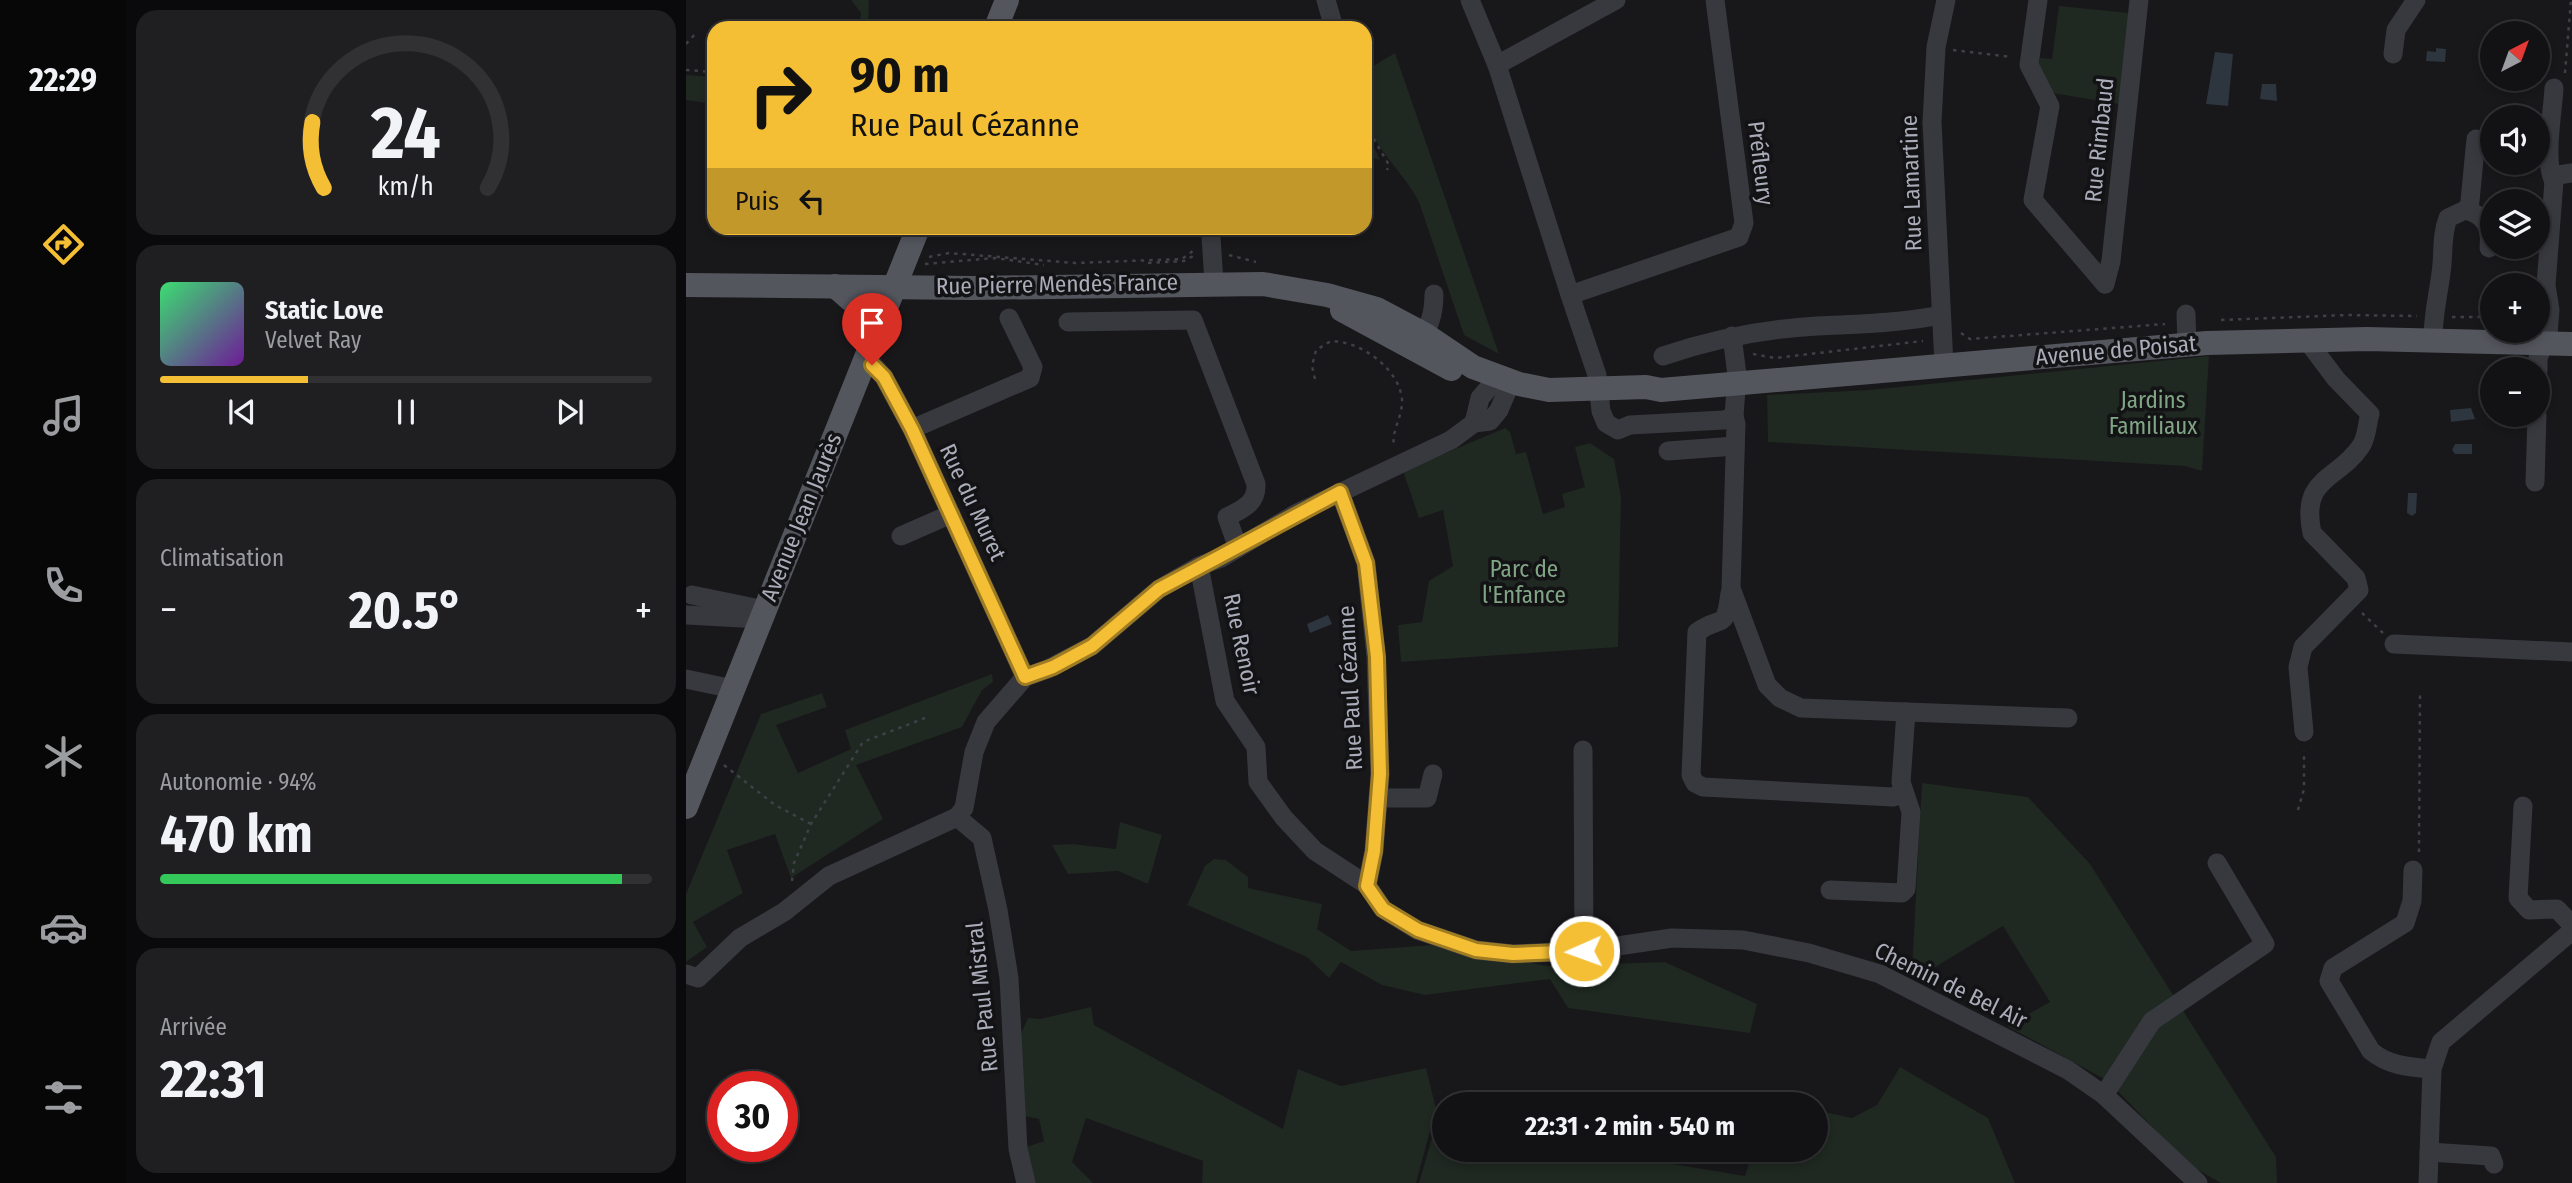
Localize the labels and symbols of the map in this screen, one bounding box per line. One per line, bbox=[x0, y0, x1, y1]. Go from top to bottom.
north arrow bbox=[2480, 21, 2550, 91]
street label: Rue Rimbaud bbox=[2079, 76, 2119, 204]
street label: Rue Lamartine bbox=[1895, 114, 1927, 252]
street label: Préfleury bbox=[1742, 119, 1780, 207]
street label: Rue Pierre Mendès France bbox=[936, 268, 1178, 300]
pin bbox=[842, 293, 902, 365]
street label: Avenue de Poisat bbox=[2034, 329, 2198, 371]
park label: Jardins Familiaux bbox=[2109, 386, 2197, 440]
street label: Avenue Jean Jaurès bbox=[755, 429, 848, 605]
street label: Rue du Muret bbox=[934, 439, 1012, 565]
park label: Parc de l'Enfance bbox=[1482, 555, 1566, 609]
street label: Rue Renoir bbox=[1218, 591, 1266, 697]
street label: Rue Paul Cézanne bbox=[1332, 605, 1368, 771]
position arrow bbox=[1547, 914, 1621, 988]
street label: Rue Paul Mistral bbox=[960, 921, 1004, 1073]
street label: Chemin de Bel Air bbox=[1870, 936, 2032, 1034]
speed limit sign: 30 bbox=[707, 1071, 798, 1162]

